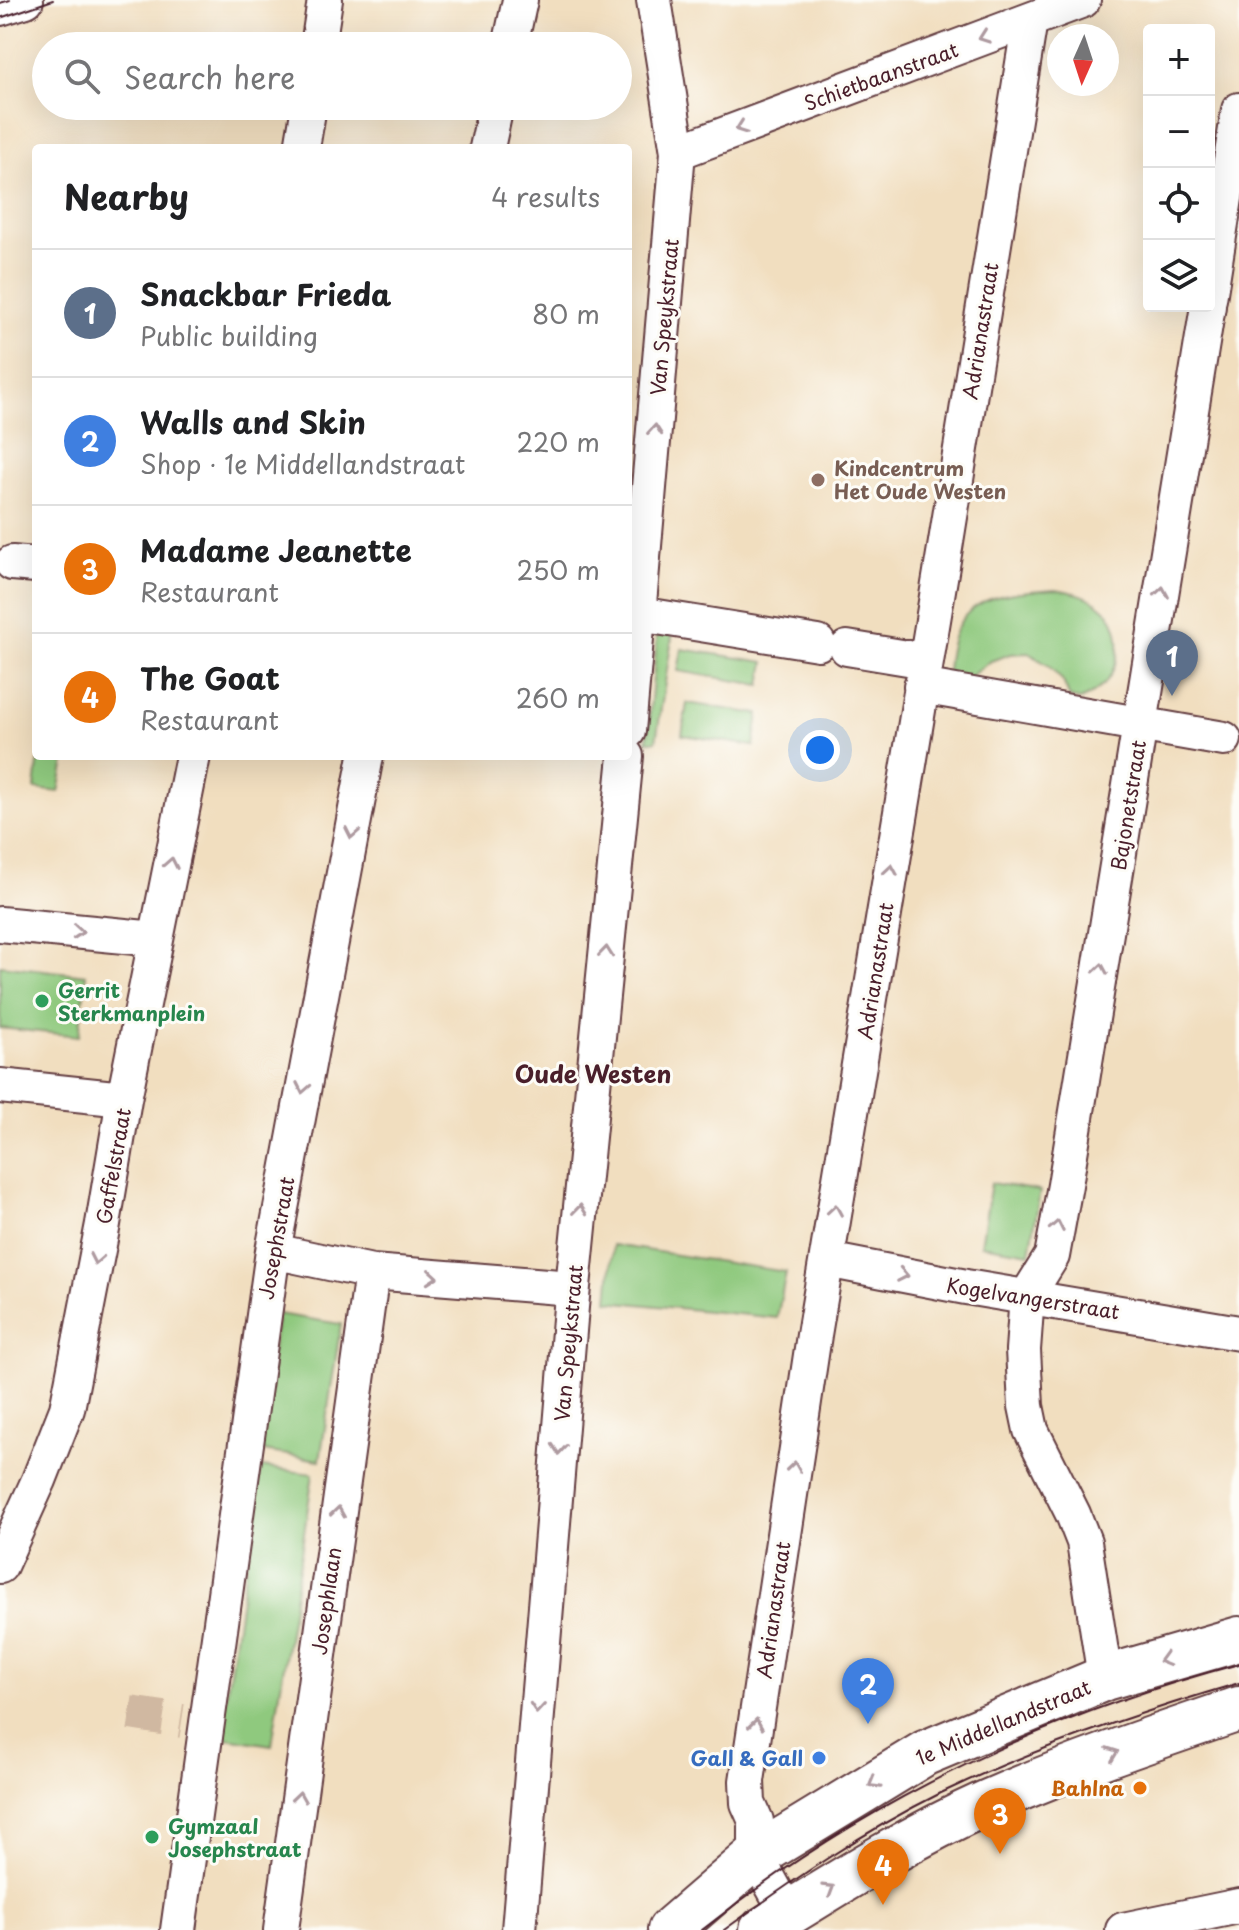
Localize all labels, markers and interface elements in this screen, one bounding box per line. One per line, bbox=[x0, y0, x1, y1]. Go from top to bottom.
north arrow bbox=[1047, 24, 1119, 96]
map controls bbox=[1143, 24, 1215, 312]
button: + bbox=[1143, 24, 1215, 96]
one-way arrow bbox=[978, 27, 992, 44]
search box bbox=[32, 32, 632, 120]
street label: Schietbaanstraat bbox=[800, 34, 962, 118]
icon: search bbox=[60, 54, 104, 98]
text: Search here bbox=[124, 54, 296, 99]
button: − bbox=[1143, 96, 1215, 168]
one-way arrow bbox=[734, 118, 748, 135]
button: locate bbox=[1143, 168, 1215, 240]
text: Nearby bbox=[64, 170, 189, 222]
text: 4 results bbox=[491, 177, 600, 216]
street label: Van Speykstraat bbox=[642, 237, 686, 397]
button: layers bbox=[1143, 240, 1215, 312]
street label: Adrianastraat bbox=[954, 260, 1006, 402]
text: Snackbar Frieda bbox=[140, 271, 391, 316]
text: 1 bbox=[84, 294, 96, 333]
text: 80 m bbox=[532, 294, 600, 333]
text: Public building bbox=[140, 316, 318, 355]
text: Walls and Skin bbox=[140, 399, 366, 444]
text: 2 bbox=[81, 422, 99, 461]
text: 220 m bbox=[516, 422, 600, 461]
one-way arrow bbox=[646, 423, 663, 436]
text: Shop · 1e Middellandstraat bbox=[140, 444, 465, 483]
place label: Kindcentrum Het Oude Westen bbox=[834, 453, 1006, 506]
marker: Kindcentrum Het Oude Westen bbox=[809, 471, 827, 489]
text: Madame Jeanette bbox=[140, 527, 412, 572]
text: 3 bbox=[81, 550, 99, 589]
text: 250 m bbox=[516, 550, 600, 589]
text: Restaurant bbox=[140, 572, 279, 611]
one-way arrow bbox=[1153, 585, 1170, 598]
pin: 1 bbox=[1146, 630, 1198, 696]
text: The Goat bbox=[140, 655, 280, 700]
text: 4 bbox=[81, 678, 99, 717]
text: 260 m bbox=[516, 678, 600, 717]
text: Restaurant bbox=[140, 700, 279, 739]
your location bbox=[800, 730, 840, 770]
street label: Bajonetstraat bbox=[1103, 738, 1153, 872]
one-way arrow bbox=[344, 826, 361, 839]
one-way arrow bbox=[162, 856, 179, 870]
one-way arrow bbox=[882, 864, 899, 877]
street label: Adrianastraat bbox=[849, 900, 901, 1042]
one-way arrow bbox=[72, 923, 85, 940]
one-way arrow bbox=[597, 945, 614, 958]
one-way arrow bbox=[1091, 963, 1108, 976]
place label: Gerrit Sterkmanplein bbox=[58, 975, 205, 1028]
marker: Gerrit Sterkmanplein bbox=[33, 992, 51, 1010]
district label: Oude Westen bbox=[515, 1055, 671, 1091]
one-way arrow bbox=[296, 1081, 313, 1095]
street label: Gaffelstraat bbox=[88, 1106, 138, 1226]
street label: Josephstraat bbox=[250, 1174, 302, 1302]
one-way arrow bbox=[571, 1203, 588, 1216]
one-way arrow bbox=[826, 1203, 843, 1217]
one-way arrow bbox=[1048, 1219, 1065, 1233]
one-way arrow bbox=[89, 1252, 106, 1266]
street label: Van Speykstraat bbox=[546, 1263, 590, 1423]
one-way arrow bbox=[897, 1266, 910, 1283]
one-way arrow bbox=[426, 1268, 439, 1285]
street label: Kogelvangerstraat bbox=[944, 1269, 1122, 1327]
one-way arrow bbox=[551, 1443, 568, 1456]
one-way arrow bbox=[785, 1460, 802, 1473]
one-way arrow bbox=[329, 1505, 346, 1519]
street label: Adrianastraat bbox=[749, 1540, 797, 1680]
street label: Josephlaan bbox=[304, 1545, 348, 1657]
one-way arrow bbox=[1157, 1651, 1171, 1667]
pin: 2 bbox=[842, 1658, 894, 1724]
street label: 1e Middellandstraat bbox=[911, 1672, 1095, 1772]
one-way arrow bbox=[529, 1702, 546, 1715]
one-way arrow bbox=[747, 1717, 764, 1731]
place label: Gall & Gall bbox=[691, 1743, 803, 1773]
one-way arrow bbox=[1105, 1746, 1119, 1763]
marker: Gall & Gall bbox=[810, 1749, 828, 1767]
one-way arrow bbox=[868, 1773, 883, 1789]
place label: Bahlna bbox=[1051, 1773, 1124, 1803]
marker: Bahlna bbox=[1131, 1779, 1149, 1797]
pin: 3 bbox=[974, 1788, 1026, 1854]
one-way arrow bbox=[290, 1790, 307, 1803]
place label: Gymzaal Josephstraat bbox=[168, 1811, 302, 1864]
marker: Gymzaal Josephstraat bbox=[143, 1828, 161, 1846]
pin: 4 bbox=[857, 1839, 909, 1905]
one-way arrow bbox=[820, 1883, 835, 1899]

